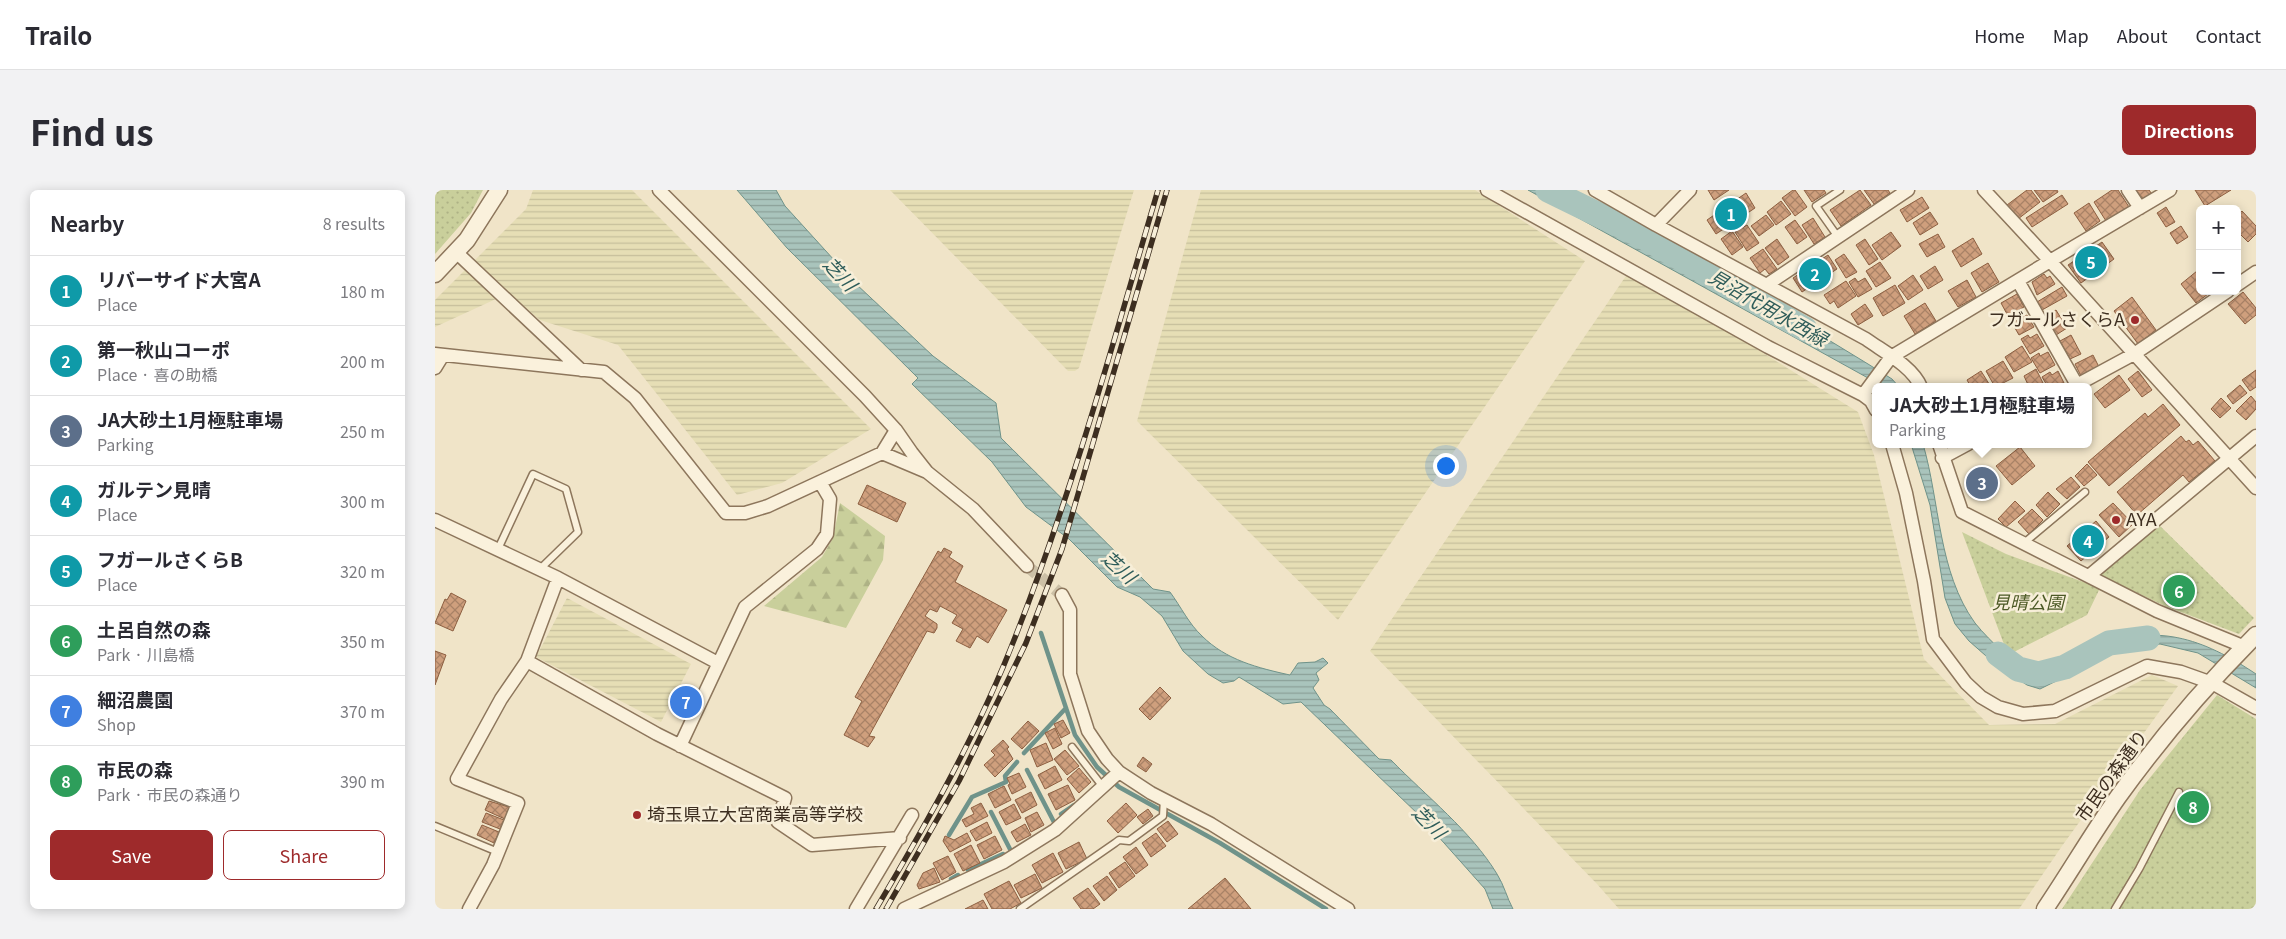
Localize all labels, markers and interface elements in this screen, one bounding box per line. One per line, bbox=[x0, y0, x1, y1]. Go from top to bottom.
text: Trailo bbox=[25, 17, 92, 52]
text: Home bbox=[1974, 22, 2025, 48]
text: Map bbox=[2053, 22, 2089, 48]
text: About bbox=[2117, 22, 2167, 48]
text: Contact bbox=[2195, 22, 2261, 48]
text: Find us bbox=[30, 105, 154, 156]
button: Directions bbox=[2122, 105, 2256, 155]
pin: 1 bbox=[1715, 195, 1747, 233]
map controls bbox=[2196, 205, 2241, 295]
button: + bbox=[2196, 205, 2241, 250]
text: Nearby bbox=[50, 208, 124, 238]
text: 8 results bbox=[323, 211, 385, 235]
pin: 5 bbox=[2075, 243, 2107, 281]
water label: 芝川 bbox=[818, 250, 865, 298]
button: − bbox=[2196, 250, 2241, 295]
pin: 2 bbox=[1799, 255, 1831, 293]
water label: 見沼代用水西緑 bbox=[1704, 262, 1835, 353]
text: リバーサイド大宮A bbox=[97, 265, 261, 292]
text: 1 bbox=[61, 279, 71, 303]
text: 180 m bbox=[340, 279, 385, 303]
text: Place bbox=[97, 292, 137, 316]
place label: フガールさくらA bbox=[1988, 305, 2125, 331]
marker: フガールさくらA bbox=[2129, 314, 2141, 326]
text: 第一秋山コーポ bbox=[97, 335, 230, 362]
text: 2 bbox=[61, 349, 71, 373]
text: 200 m bbox=[340, 349, 385, 373]
text: Place · 喜の助橋 bbox=[97, 362, 217, 386]
popup bbox=[1872, 383, 2092, 448]
text: JA大砂土1月極駐車場 bbox=[1889, 390, 2075, 417]
text: JA大砂土1月極駐車場 bbox=[97, 405, 283, 432]
text: Parking bbox=[1889, 417, 1945, 441]
text: 3 bbox=[61, 419, 71, 443]
text: 250 m bbox=[340, 419, 385, 443]
text: Parking bbox=[97, 432, 154, 456]
your location bbox=[1433, 453, 1459, 479]
pin: 3 bbox=[1966, 464, 1998, 502]
text: ガルテン見晴 bbox=[97, 475, 211, 502]
text: 4 bbox=[61, 489, 71, 513]
text: 300 m bbox=[340, 489, 385, 513]
text: Place bbox=[97, 502, 137, 526]
place label: AYA bbox=[2126, 505, 2157, 531]
marker: AYA bbox=[2110, 514, 2122, 526]
pin: 4 bbox=[2072, 522, 2104, 560]
water label: 芝川 bbox=[1097, 543, 1145, 590]
text: フガールさくらB bbox=[97, 545, 243, 572]
text: 5 bbox=[61, 559, 71, 583]
text: 320 m bbox=[340, 559, 385, 583]
text: Place bbox=[97, 572, 137, 596]
pin: 6 bbox=[2163, 572, 2195, 610]
park label: 見晴公園 bbox=[1992, 588, 2067, 614]
text: 土呂自然の森 bbox=[97, 615, 211, 642]
text: 6 bbox=[61, 629, 71, 653]
text: 350 m bbox=[340, 629, 385, 653]
text: Park · 川島橋 bbox=[97, 642, 195, 666]
pin: 7 bbox=[670, 683, 702, 721]
text: 細沼農園 bbox=[97, 685, 173, 712]
text: 7 bbox=[61, 699, 71, 723]
text: 370 m bbox=[340, 699, 385, 723]
text: Shop bbox=[97, 712, 136, 736]
street label: 市民の森通り bbox=[2068, 723, 2153, 826]
text: 市民の森 bbox=[97, 755, 173, 782]
text: 8 bbox=[61, 769, 71, 793]
text: 390 m bbox=[340, 769, 385, 793]
text: Park · 市民の森通り bbox=[97, 782, 243, 806]
pin: 8 bbox=[2177, 788, 2209, 826]
water label: 芝川 bbox=[1407, 798, 1454, 845]
place label: 埼玉県立大宮商業高等学校 bbox=[647, 800, 863, 826]
marker: 埼玉県立大宮商業高等学校 bbox=[631, 809, 643, 821]
button: Save bbox=[50, 830, 213, 880]
button: Share bbox=[223, 830, 385, 880]

